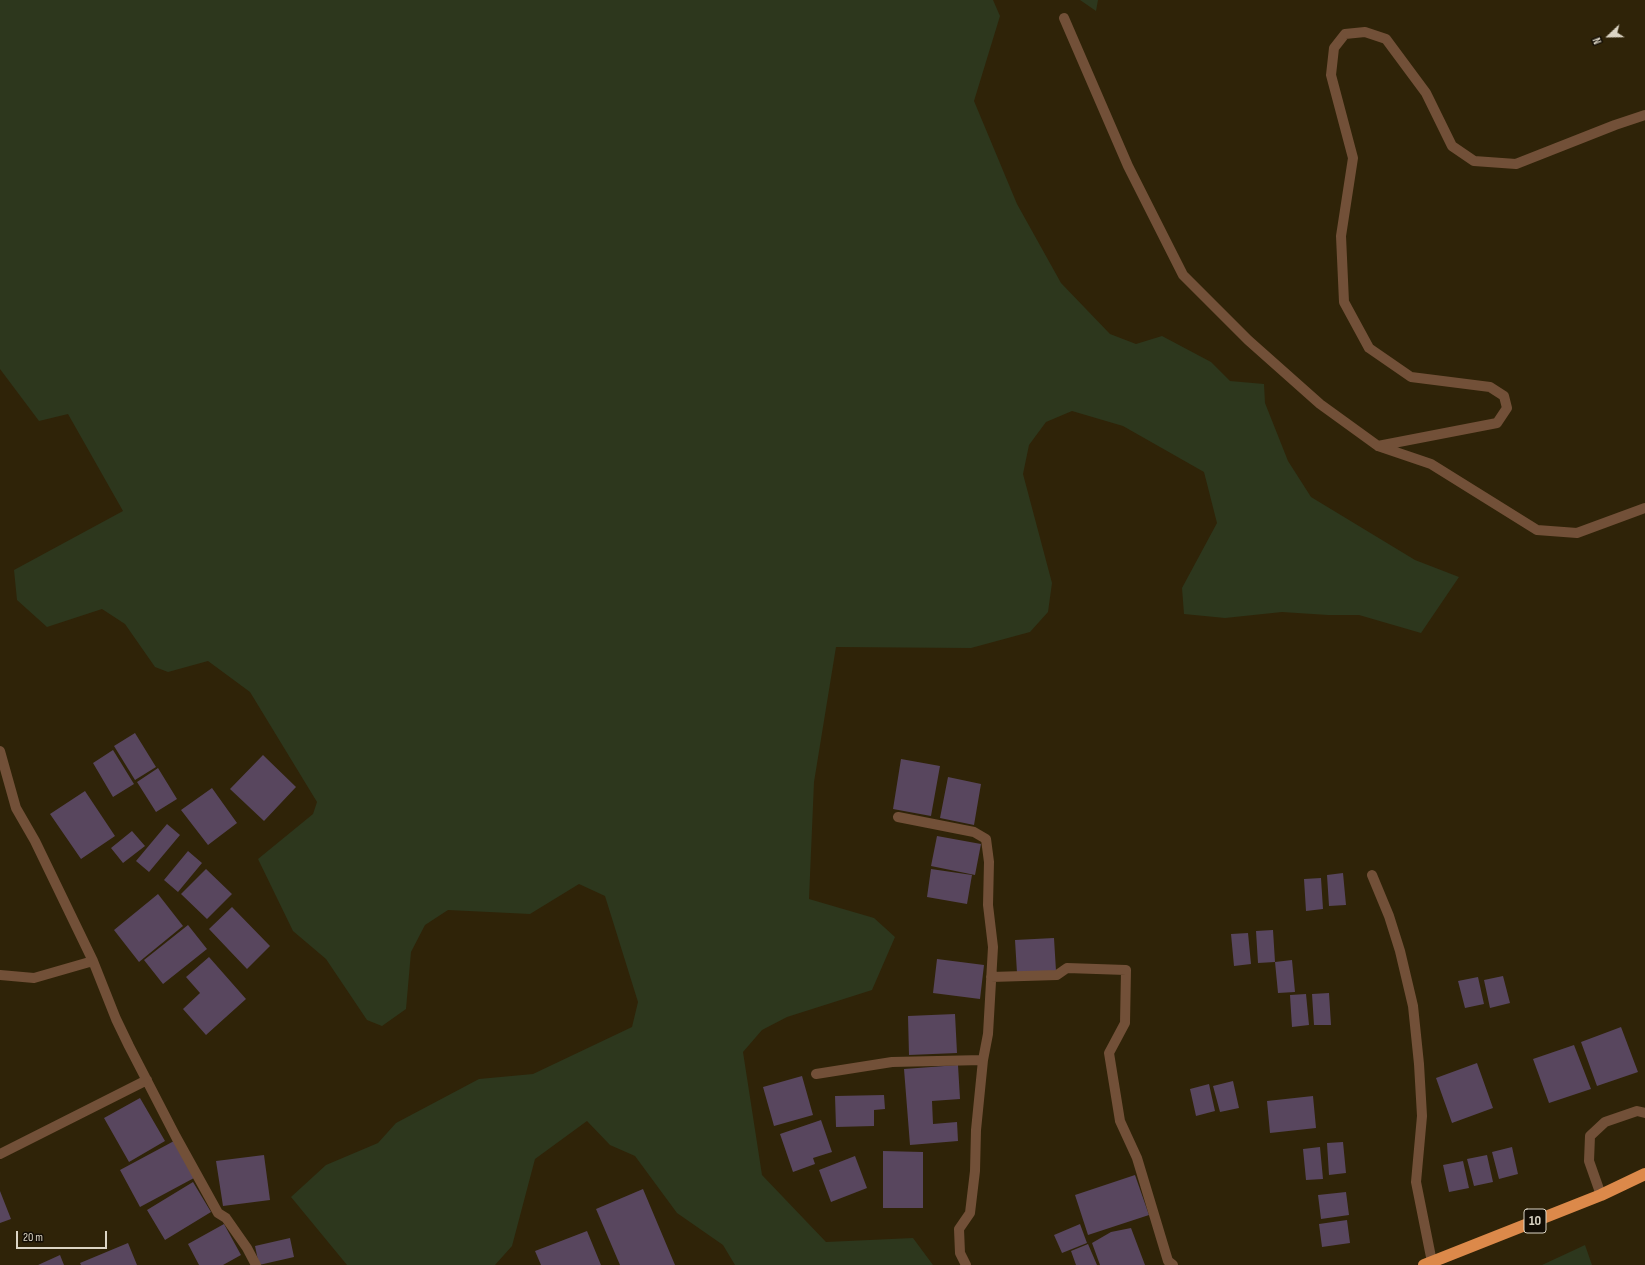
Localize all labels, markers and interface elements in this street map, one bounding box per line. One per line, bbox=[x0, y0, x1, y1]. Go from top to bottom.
north arrow bbox=[1589, 16, 1629, 56]
text: N bbox=[1590, 36, 1605, 46]
road number: 10 bbox=[1524, 1209, 1546, 1233]
scale bar bbox=[18, 1223, 109, 1249]
text: 20 m bbox=[23, 1230, 43, 1245]

